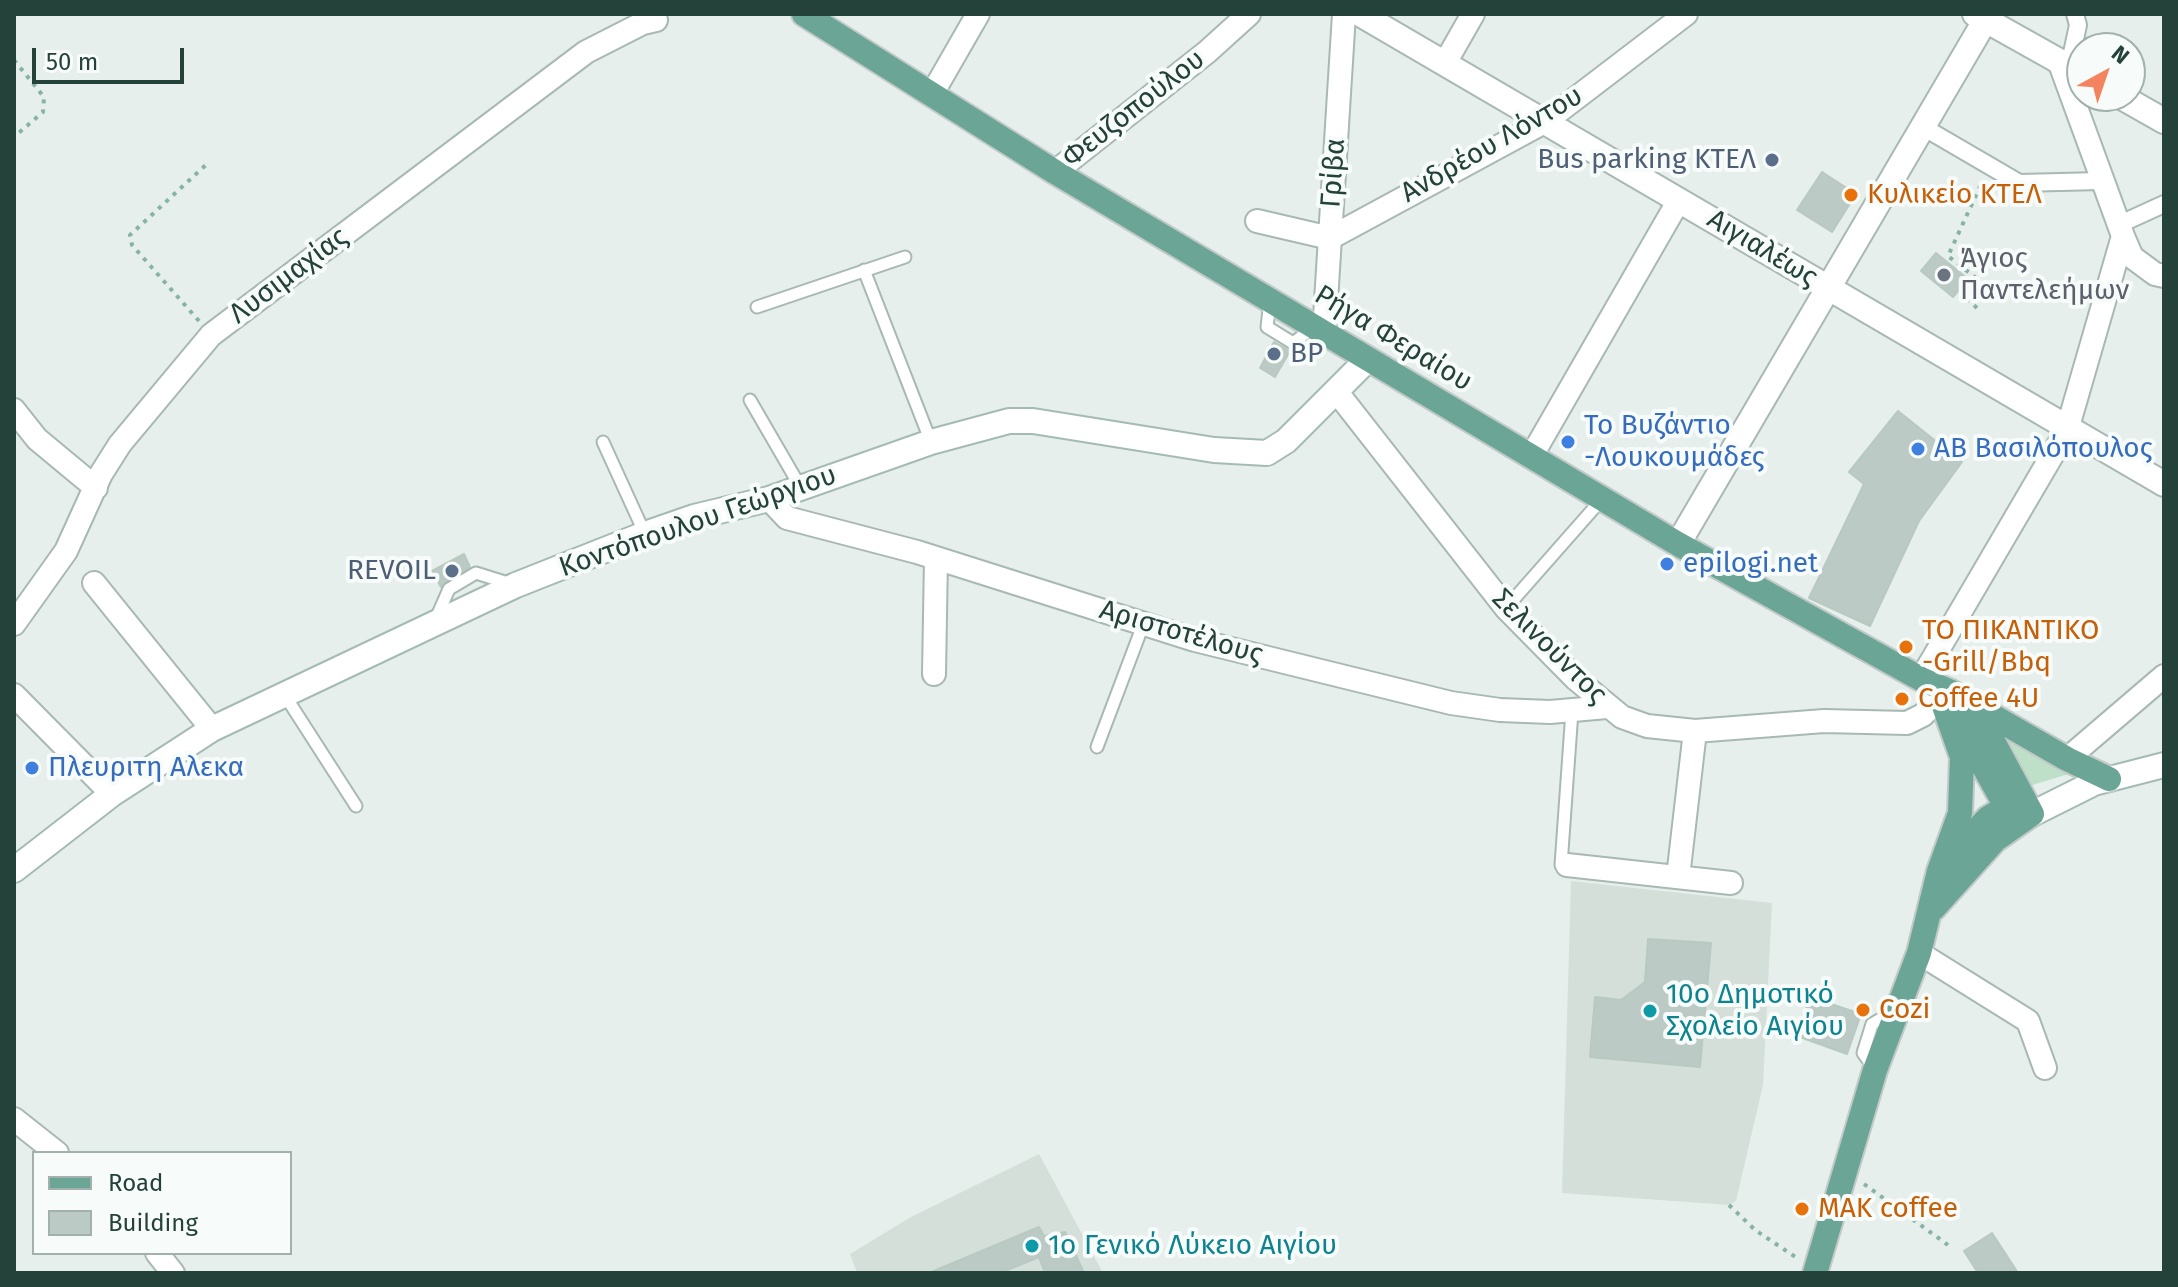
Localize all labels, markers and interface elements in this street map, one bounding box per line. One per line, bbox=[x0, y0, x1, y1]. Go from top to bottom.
scale bar bbox=[36, 32, 188, 82]
north arrow bbox=[2066, 32, 2146, 112]
text: N bbox=[2106, 40, 2135, 70]
street label: Φευζοπούλου bbox=[1056, 43, 1212, 175]
text: 50 m bbox=[46, 48, 98, 76]
street label: Ανδρέου Λόντου bbox=[1395, 79, 1589, 211]
street label: Γρίβα bbox=[1315, 137, 1353, 209]
place label: Bus parking ΚΤΕΛ bbox=[1537, 143, 1756, 177]
marker: Bus parking ΚΤΕΛ bbox=[1763, 151, 1781, 169]
place label: Κυλικείο ΚΤΕΛ bbox=[1867, 178, 2042, 212]
marker: Κυλικείο ΚΤΕΛ bbox=[1842, 186, 1860, 204]
street label: Αιγιαλέως bbox=[1701, 203, 1823, 295]
street label: Λυσιμαχίας bbox=[223, 221, 355, 331]
place label: Άγιος Παντελεήμων bbox=[1960, 242, 2129, 308]
marker: Άγιος Παντελεήμων bbox=[1935, 266, 1953, 284]
street label: Ρήγα Φεραίου bbox=[1308, 279, 1478, 399]
place label: BP bbox=[1290, 337, 1323, 371]
marker: BP bbox=[1265, 345, 1283, 363]
place label: Το Βυζάντιο -Λουκουμάδες bbox=[1584, 409, 1765, 475]
place label: ΑΒ Βασιλόπουλος bbox=[1934, 432, 2153, 466]
marker: Το Βυζάντιο -Λουκουμάδες bbox=[1559, 433, 1577, 451]
marker: ΑΒ Βασιλόπουλος bbox=[1909, 440, 1927, 458]
street label: Κοντόπουλου Γεώργιου bbox=[555, 459, 841, 585]
place label: epilogi.net bbox=[1683, 547, 1818, 581]
place label: REVOIL bbox=[347, 554, 436, 588]
marker: epilogi.net bbox=[1658, 555, 1676, 573]
marker: REVOIL bbox=[443, 562, 461, 580]
street label: Σελινούντος bbox=[1484, 582, 1614, 712]
street label: Αριστοτέλους bbox=[1095, 594, 1267, 672]
place label: ΤΟ ΠΙΚΑΝΤΙΚΟ -Grill/Bbq bbox=[1922, 614, 2099, 680]
marker: ΤΟ ΠΙΚΑΝΤΙΚΟ -Grill/Bbq bbox=[1897, 638, 1915, 656]
place label: Coffee 4U bbox=[1918, 682, 2039, 716]
marker: Coffee 4U bbox=[1893, 690, 1911, 708]
place label: Πλευριτη Αλεκα bbox=[48, 751, 244, 785]
marker: Πλευριτη Αλεκα bbox=[23, 759, 41, 777]
place label: 10o Δημοτικό Σχολείο Αιγίου bbox=[1666, 978, 1844, 1044]
place label: Cozi bbox=[1879, 993, 1930, 1027]
marker: Cozi bbox=[1854, 1001, 1872, 1019]
marker: 10o Δημοτικό Σχολείο Αιγίου bbox=[1641, 1002, 1659, 1020]
legend bbox=[32, 1151, 292, 1255]
text: Road bbox=[108, 1169, 163, 1197]
place label: ΜΑΚ coffee bbox=[1818, 1192, 1958, 1226]
marker: ΜΑΚ coffee bbox=[1793, 1200, 1811, 1218]
text: Building bbox=[108, 1209, 198, 1237]
place label: 1o Γενικό Λύκειο Αιγίου bbox=[1048, 1229, 1337, 1263]
marker: 1o Γενικό Λύκειο Αιγίου bbox=[1023, 1237, 1041, 1255]

